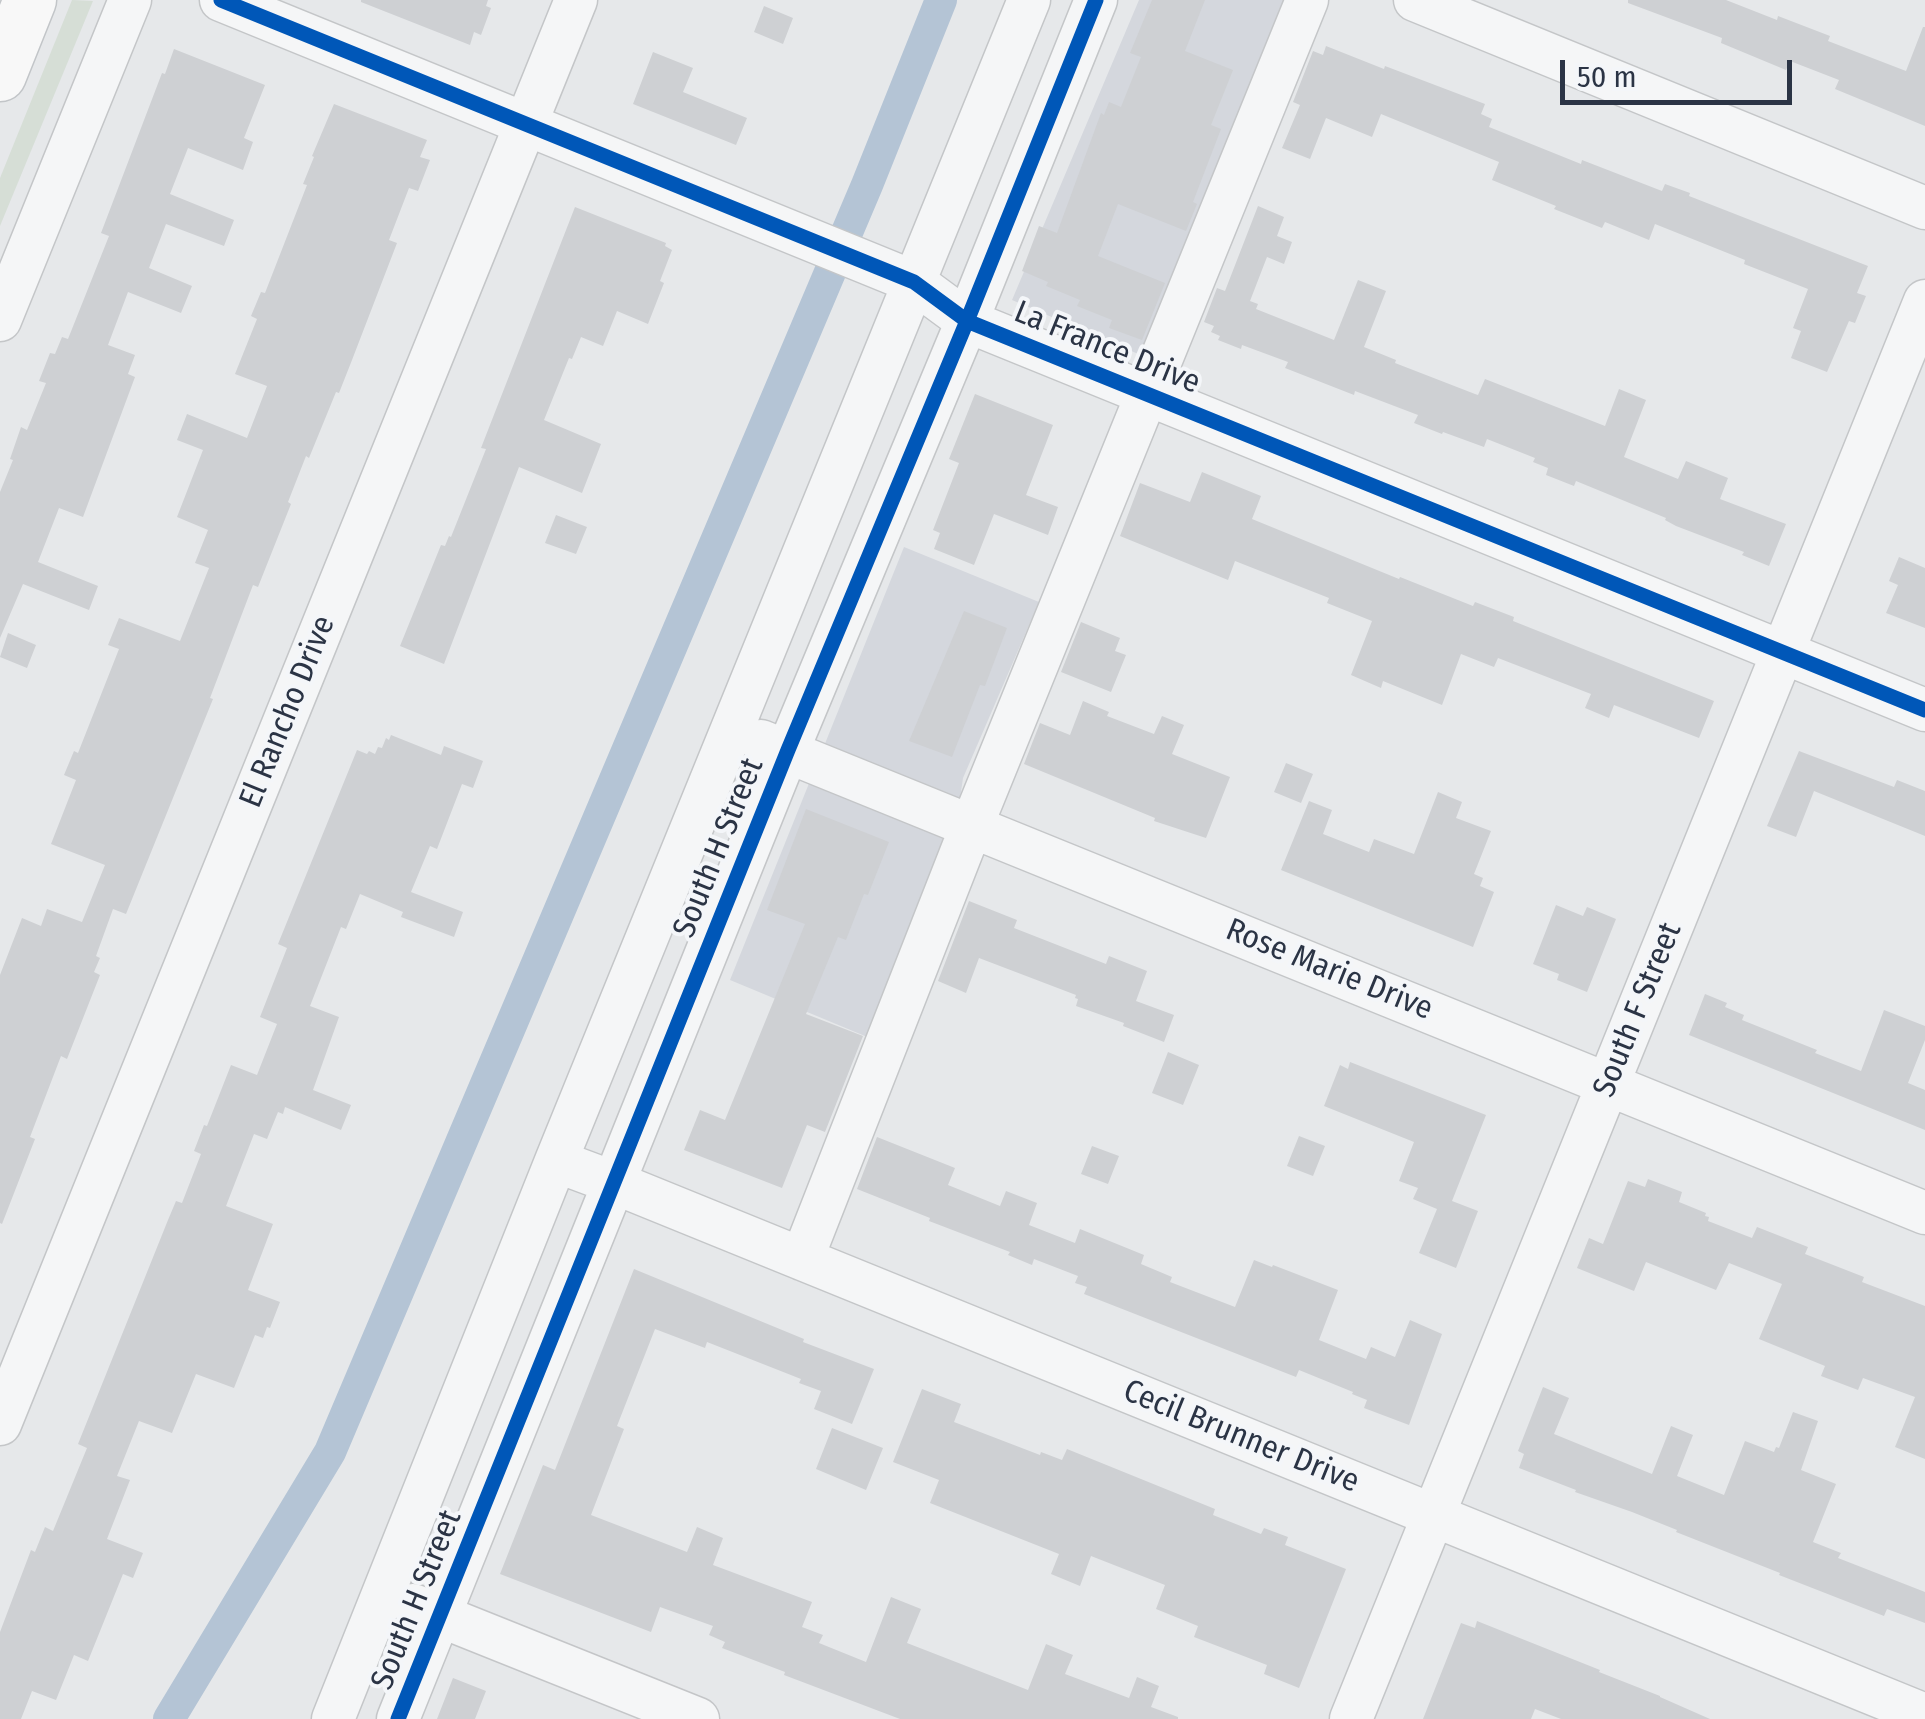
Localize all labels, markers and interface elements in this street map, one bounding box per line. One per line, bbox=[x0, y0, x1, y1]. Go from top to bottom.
scale bar bbox=[1565, 40, 1798, 102]
text: 50 m bbox=[1577, 59, 1637, 95]
street label: La France Drive bbox=[1009, 293, 1205, 403]
street label: El Rancho Drive bbox=[232, 611, 344, 813]
street label: South H Street bbox=[666, 753, 772, 943]
street label: Rose Marie Drive bbox=[1220, 911, 1438, 1029]
street label: South F Street bbox=[1586, 917, 1690, 1103]
street label: Cecil Brunner Drive bbox=[1118, 1372, 1364, 1502]
street label: South H Street bbox=[364, 1505, 470, 1695]

